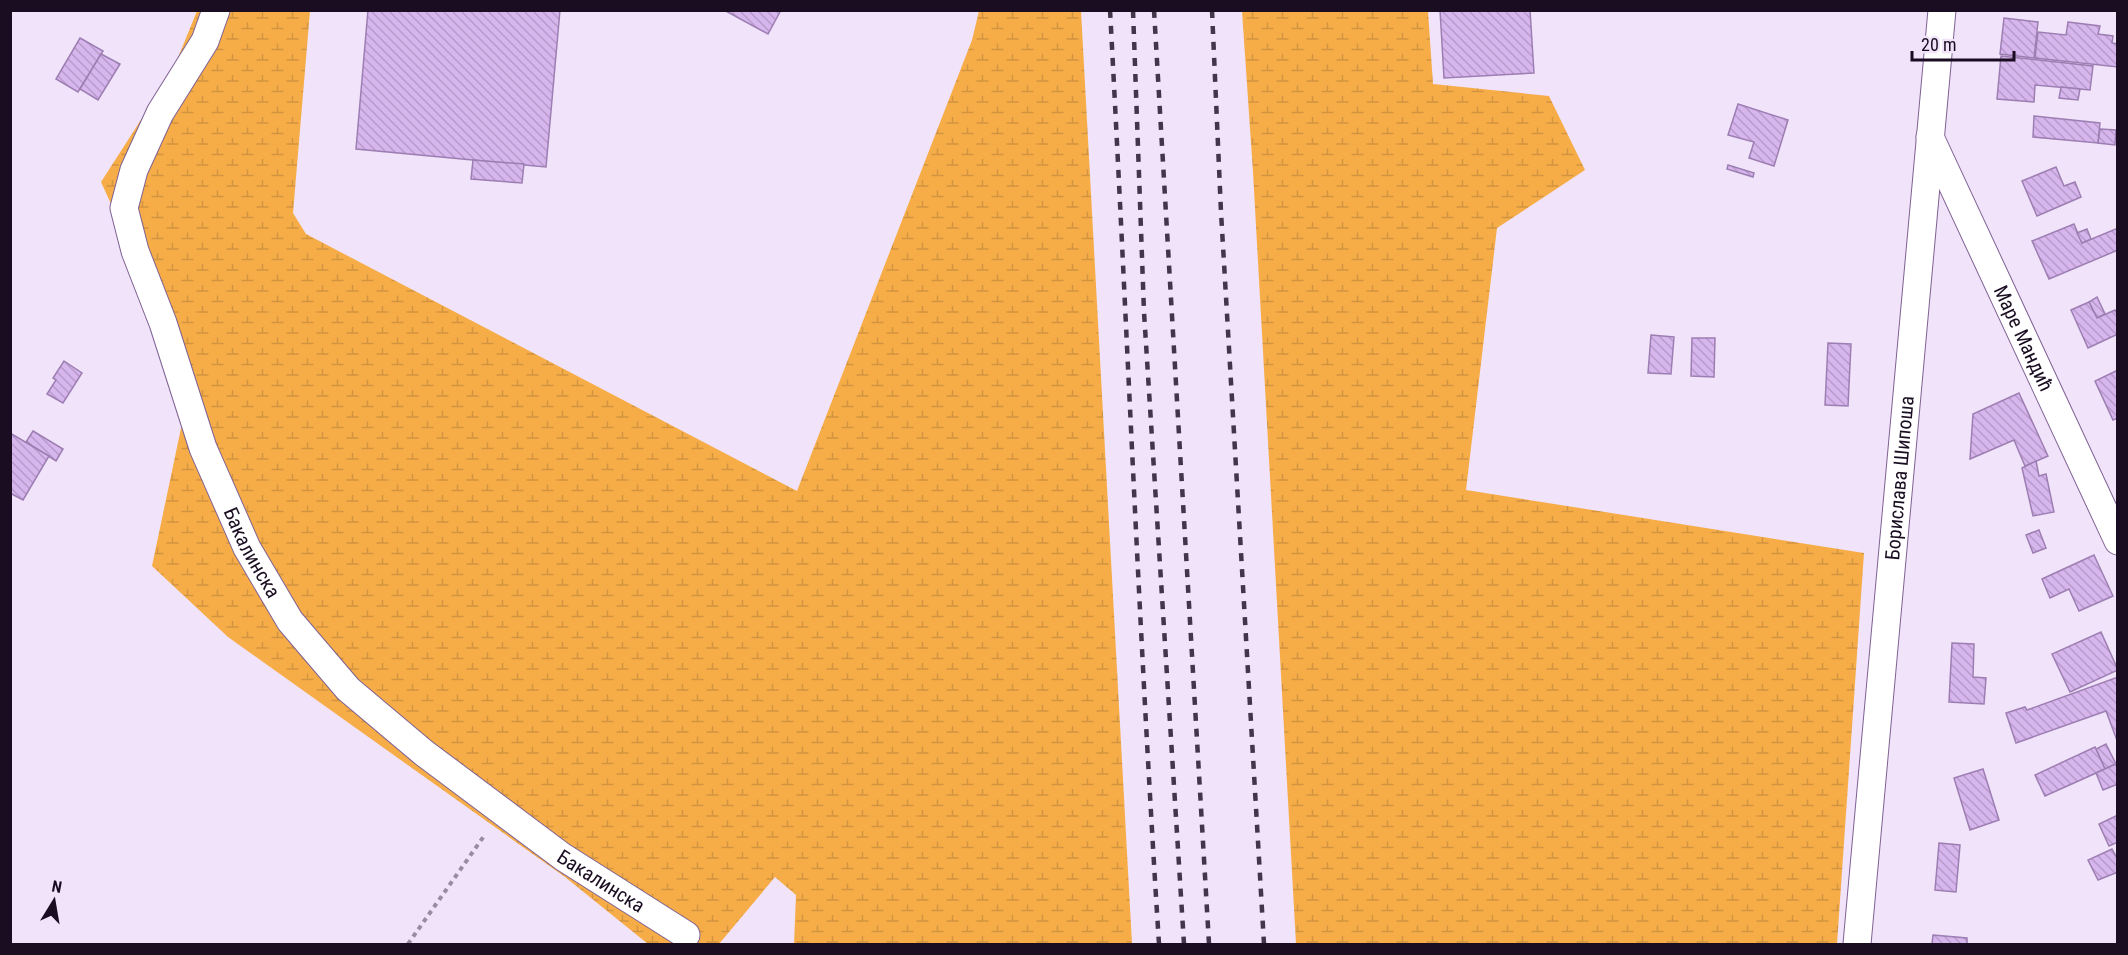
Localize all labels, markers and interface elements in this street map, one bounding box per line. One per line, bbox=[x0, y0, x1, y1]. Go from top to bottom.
scale bar bbox=[1912, 24, 2014, 62]
text: 20 m bbox=[1921, 34, 1956, 55]
street label: Маре Мандић bbox=[1989, 281, 2059, 395]
street label: Борислава Шипоша bbox=[1880, 395, 1919, 561]
street label: Бакалинска bbox=[219, 504, 286, 602]
street label: Бакалинска bbox=[553, 845, 649, 918]
north arrow bbox=[24, 871, 84, 931]
text: N bbox=[50, 877, 63, 897]

